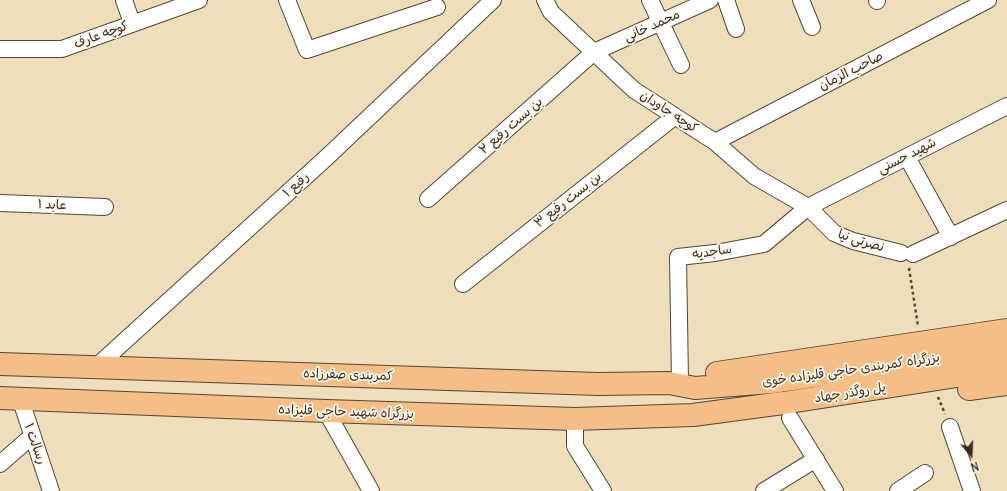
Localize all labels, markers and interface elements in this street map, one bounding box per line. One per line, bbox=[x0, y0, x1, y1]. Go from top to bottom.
street label: محمد خانی bbox=[622, 7, 682, 45]
street label: کوچه عارف bbox=[72, 18, 130, 52]
street label: صاحب الزمان bbox=[816, 48, 886, 94]
street label: کوچه جاودان bbox=[637, 88, 701, 136]
street label: بن بست رفیع ۲ bbox=[476, 94, 546, 158]
street label: شهید حسنی bbox=[875, 135, 939, 177]
street label: رفیع ۱ bbox=[280, 169, 312, 201]
street label: بن بست رفیع ۳ bbox=[531, 169, 605, 231]
street label: عابد ۱ bbox=[37, 196, 67, 214]
street label: نصرتی نیا bbox=[836, 227, 886, 255]
street label: ساجدیه bbox=[691, 242, 733, 262]
street label: بزرگراه کمربندی حاجی قلیزاده خوی bbox=[761, 350, 941, 390]
street label: کمربندی صفرزاده bbox=[303, 366, 393, 384]
street label: پل روگذر جهاد bbox=[813, 380, 887, 406]
street label: بزرگراه شهید حاجی قلیزاده bbox=[278, 402, 414, 422]
street label: رسالت ۱ bbox=[21, 421, 49, 467]
north arrow bbox=[951, 435, 991, 475]
text: N bbox=[969, 459, 980, 474]

